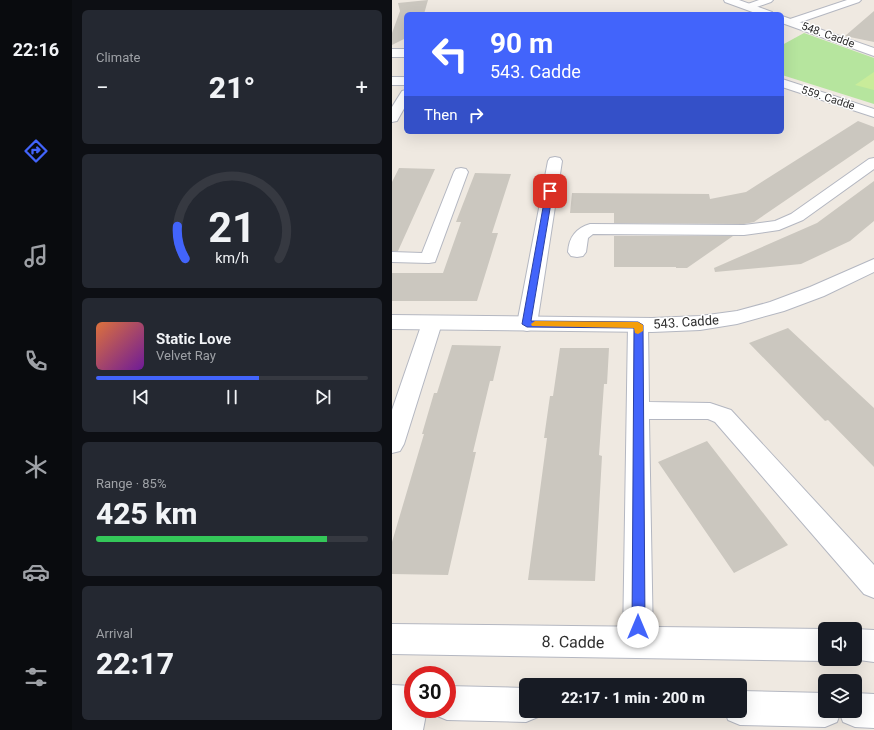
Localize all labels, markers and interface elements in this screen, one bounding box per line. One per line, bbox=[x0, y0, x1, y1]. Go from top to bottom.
street label: 548. Cadde bbox=[800, 19, 856, 51]
text: 90 m bbox=[490, 27, 553, 60]
icon: left bbox=[424, 28, 476, 80]
text: 22:16 bbox=[13, 39, 59, 60]
text: Climate bbox=[96, 50, 140, 65]
text: 543. Cadde bbox=[490, 61, 581, 82]
text: 21° bbox=[209, 70, 255, 105]
text: − bbox=[96, 75, 109, 100]
text: + bbox=[356, 75, 368, 100]
street label: 559. Cadde bbox=[800, 83, 857, 113]
icon: right bbox=[465, 104, 487, 126]
text: Then bbox=[424, 106, 457, 124]
icon: directions bbox=[22, 137, 50, 165]
pin bbox=[533, 174, 567, 208]
icon: arrive bbox=[539, 180, 561, 202]
text: 21 bbox=[208, 203, 256, 252]
icon: music bbox=[22, 242, 50, 270]
text: km/h bbox=[215, 250, 249, 266]
street label: 543. Cadde bbox=[653, 312, 719, 332]
text: Static Love bbox=[156, 330, 231, 348]
icon: phone bbox=[22, 347, 50, 375]
text: Velvet Ray bbox=[156, 348, 216, 363]
icon: previous bbox=[130, 386, 152, 408]
icon: pause bbox=[221, 386, 243, 408]
icon: next bbox=[312, 386, 334, 408]
icon: climate bbox=[22, 453, 50, 481]
text: Range · 85% bbox=[96, 476, 166, 491]
text: 425 km bbox=[96, 496, 198, 531]
icon: car bbox=[22, 558, 50, 586]
position arrow bbox=[617, 606, 659, 648]
map controls bbox=[818, 622, 862, 718]
button: sound bbox=[818, 622, 862, 666]
text: Arrival bbox=[96, 626, 133, 641]
street label: 8. Cadde bbox=[541, 632, 605, 652]
text: 22:17 bbox=[96, 646, 174, 681]
icon: filters bbox=[22, 663, 50, 691]
speed limit sign: 30 bbox=[404, 666, 456, 718]
button: layers bbox=[818, 674, 862, 718]
text: 22:17 · 1 min · 200 m bbox=[561, 689, 705, 707]

